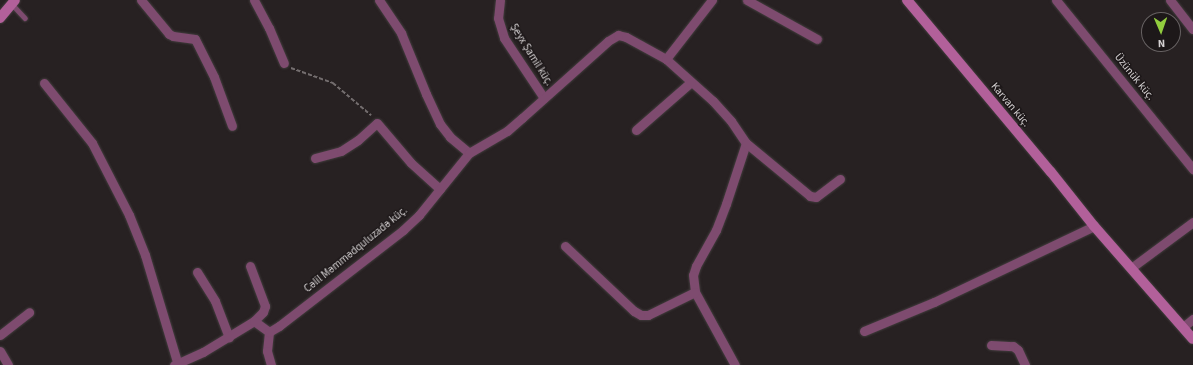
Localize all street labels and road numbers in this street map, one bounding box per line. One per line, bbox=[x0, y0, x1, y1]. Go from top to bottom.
street label: Şeyx Şamil küç. bbox=[507, 21, 555, 89]
street label: Üzünük küç. bbox=[1111, 51, 1157, 103]
street label: Karvan küç. bbox=[988, 80, 1032, 130]
street label: Cəlil Məmmədquluzadə küç. bbox=[302, 204, 410, 296]

